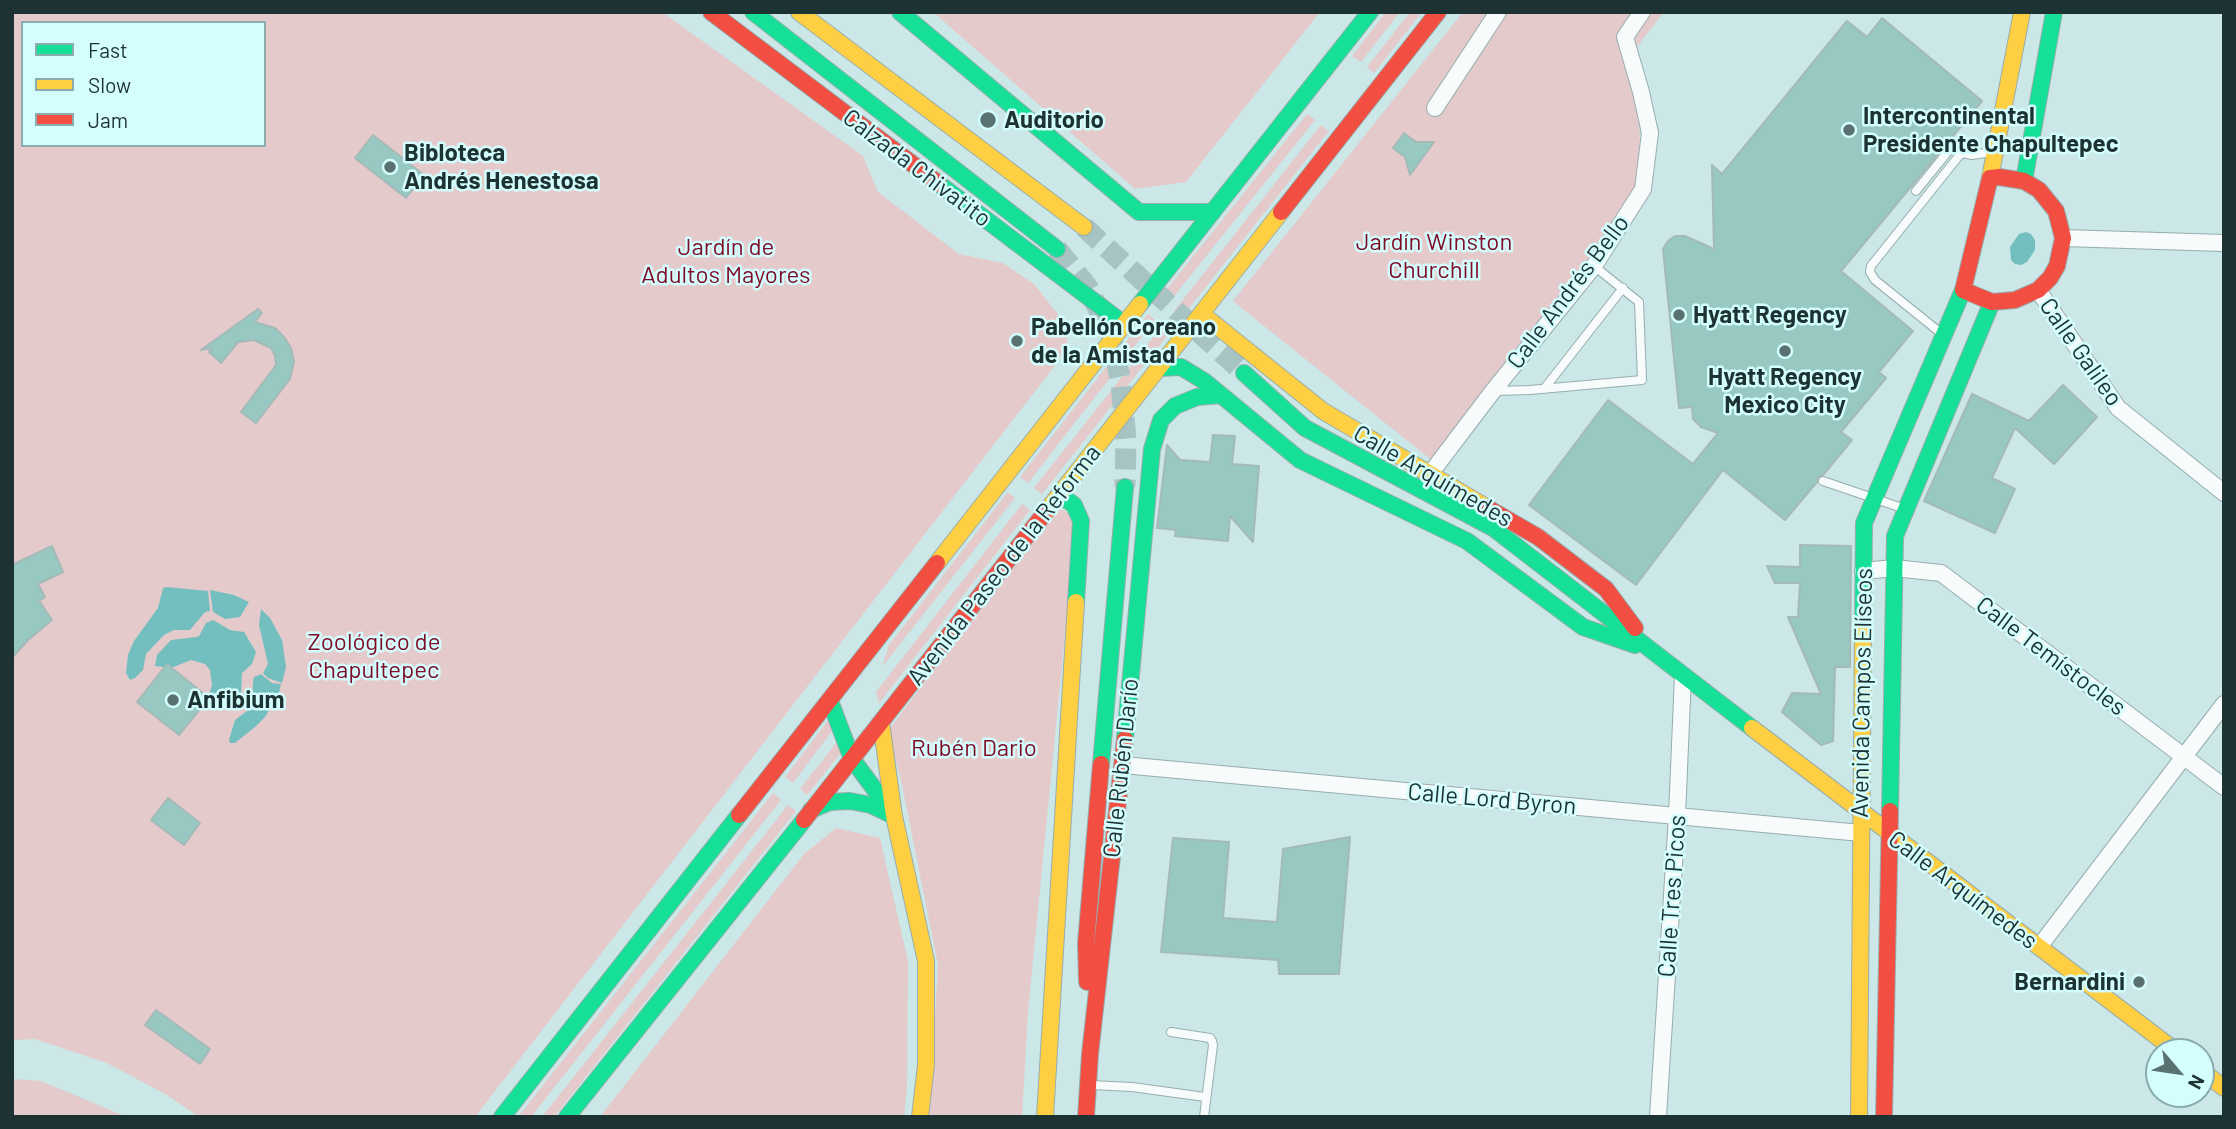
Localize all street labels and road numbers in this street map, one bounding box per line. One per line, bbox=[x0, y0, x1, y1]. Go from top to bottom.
street label: Calzada Chivatito bbox=[837, 103, 997, 233]
street label: Calle Andrés Bello bbox=[1501, 209, 1635, 375]
street label: Calle Galileo bbox=[2033, 292, 2129, 412]
street label: Calle Arquímedes bbox=[1348, 419, 1518, 533]
street label: Avenida Paseo de la Reforma bbox=[901, 439, 1107, 691]
street label: Avenida Campos Elíseos bbox=[1845, 568, 1879, 818]
street label: Calle Temístocles bbox=[1970, 590, 2132, 722]
street label: Calle Rubén Darío bbox=[1097, 677, 1145, 859]
street label: Calle Lord Byron bbox=[1407, 777, 1577, 821]
street label: Calle Tres Picos bbox=[1652, 814, 1692, 978]
street label: Calle Arquímedes bbox=[1883, 825, 2043, 955]

